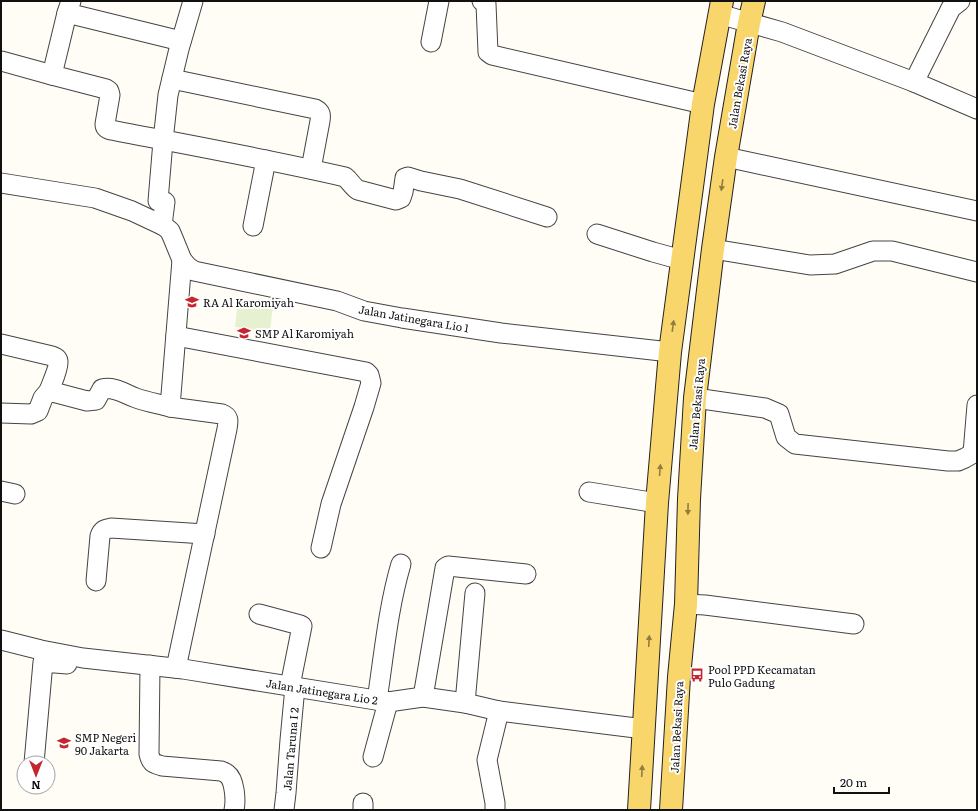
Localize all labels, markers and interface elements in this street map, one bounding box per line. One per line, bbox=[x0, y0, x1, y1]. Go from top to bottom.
street label: Jalan Bekasi Raya bbox=[723, 36, 755, 130]
one-way arrow bbox=[719, 179, 725, 191]
school or university icon: RA Al Karomiyah bbox=[184, 294, 200, 310]
place label: RA Al Karomiyah bbox=[203, 294, 294, 310]
street label: Jalan Jatinegara Lio 1 bbox=[358, 300, 471, 336]
one-way arrow bbox=[670, 320, 676, 332]
school or university icon: SMP Al Karomiyah bbox=[236, 325, 252, 341]
place label: SMP Al Karomiyah bbox=[255, 325, 354, 341]
street label: Jalan Bekasi Raya bbox=[684, 357, 708, 451]
one-way arrow bbox=[657, 464, 663, 476]
one-way arrow bbox=[685, 503, 691, 516]
one-way arrow bbox=[646, 635, 653, 647]
place label: Pool PPD Kecamatan Pulo Gadung bbox=[708, 661, 816, 690]
bus stop icon: Pool PPD Kecamatan Pulo Gadung bbox=[689, 667, 705, 683]
street label: Jalan Jatinegara Lio 2 bbox=[265, 674, 379, 708]
street label: Jalan Bekasi Raya bbox=[666, 681, 686, 773]
street label: Jalan Taruna I 2 bbox=[278, 706, 302, 791]
place label: SMP Negeri 90 Jakarta bbox=[75, 729, 136, 758]
school or university icon: SMP Negeri 90 Jakarta bbox=[56, 735, 72, 751]
north arrow bbox=[16, 755, 56, 795]
one-way arrow bbox=[638, 765, 645, 777]
scale bar bbox=[834, 769, 889, 795]
text: 20 m bbox=[840, 773, 867, 791]
text: N bbox=[31, 778, 41, 794]

